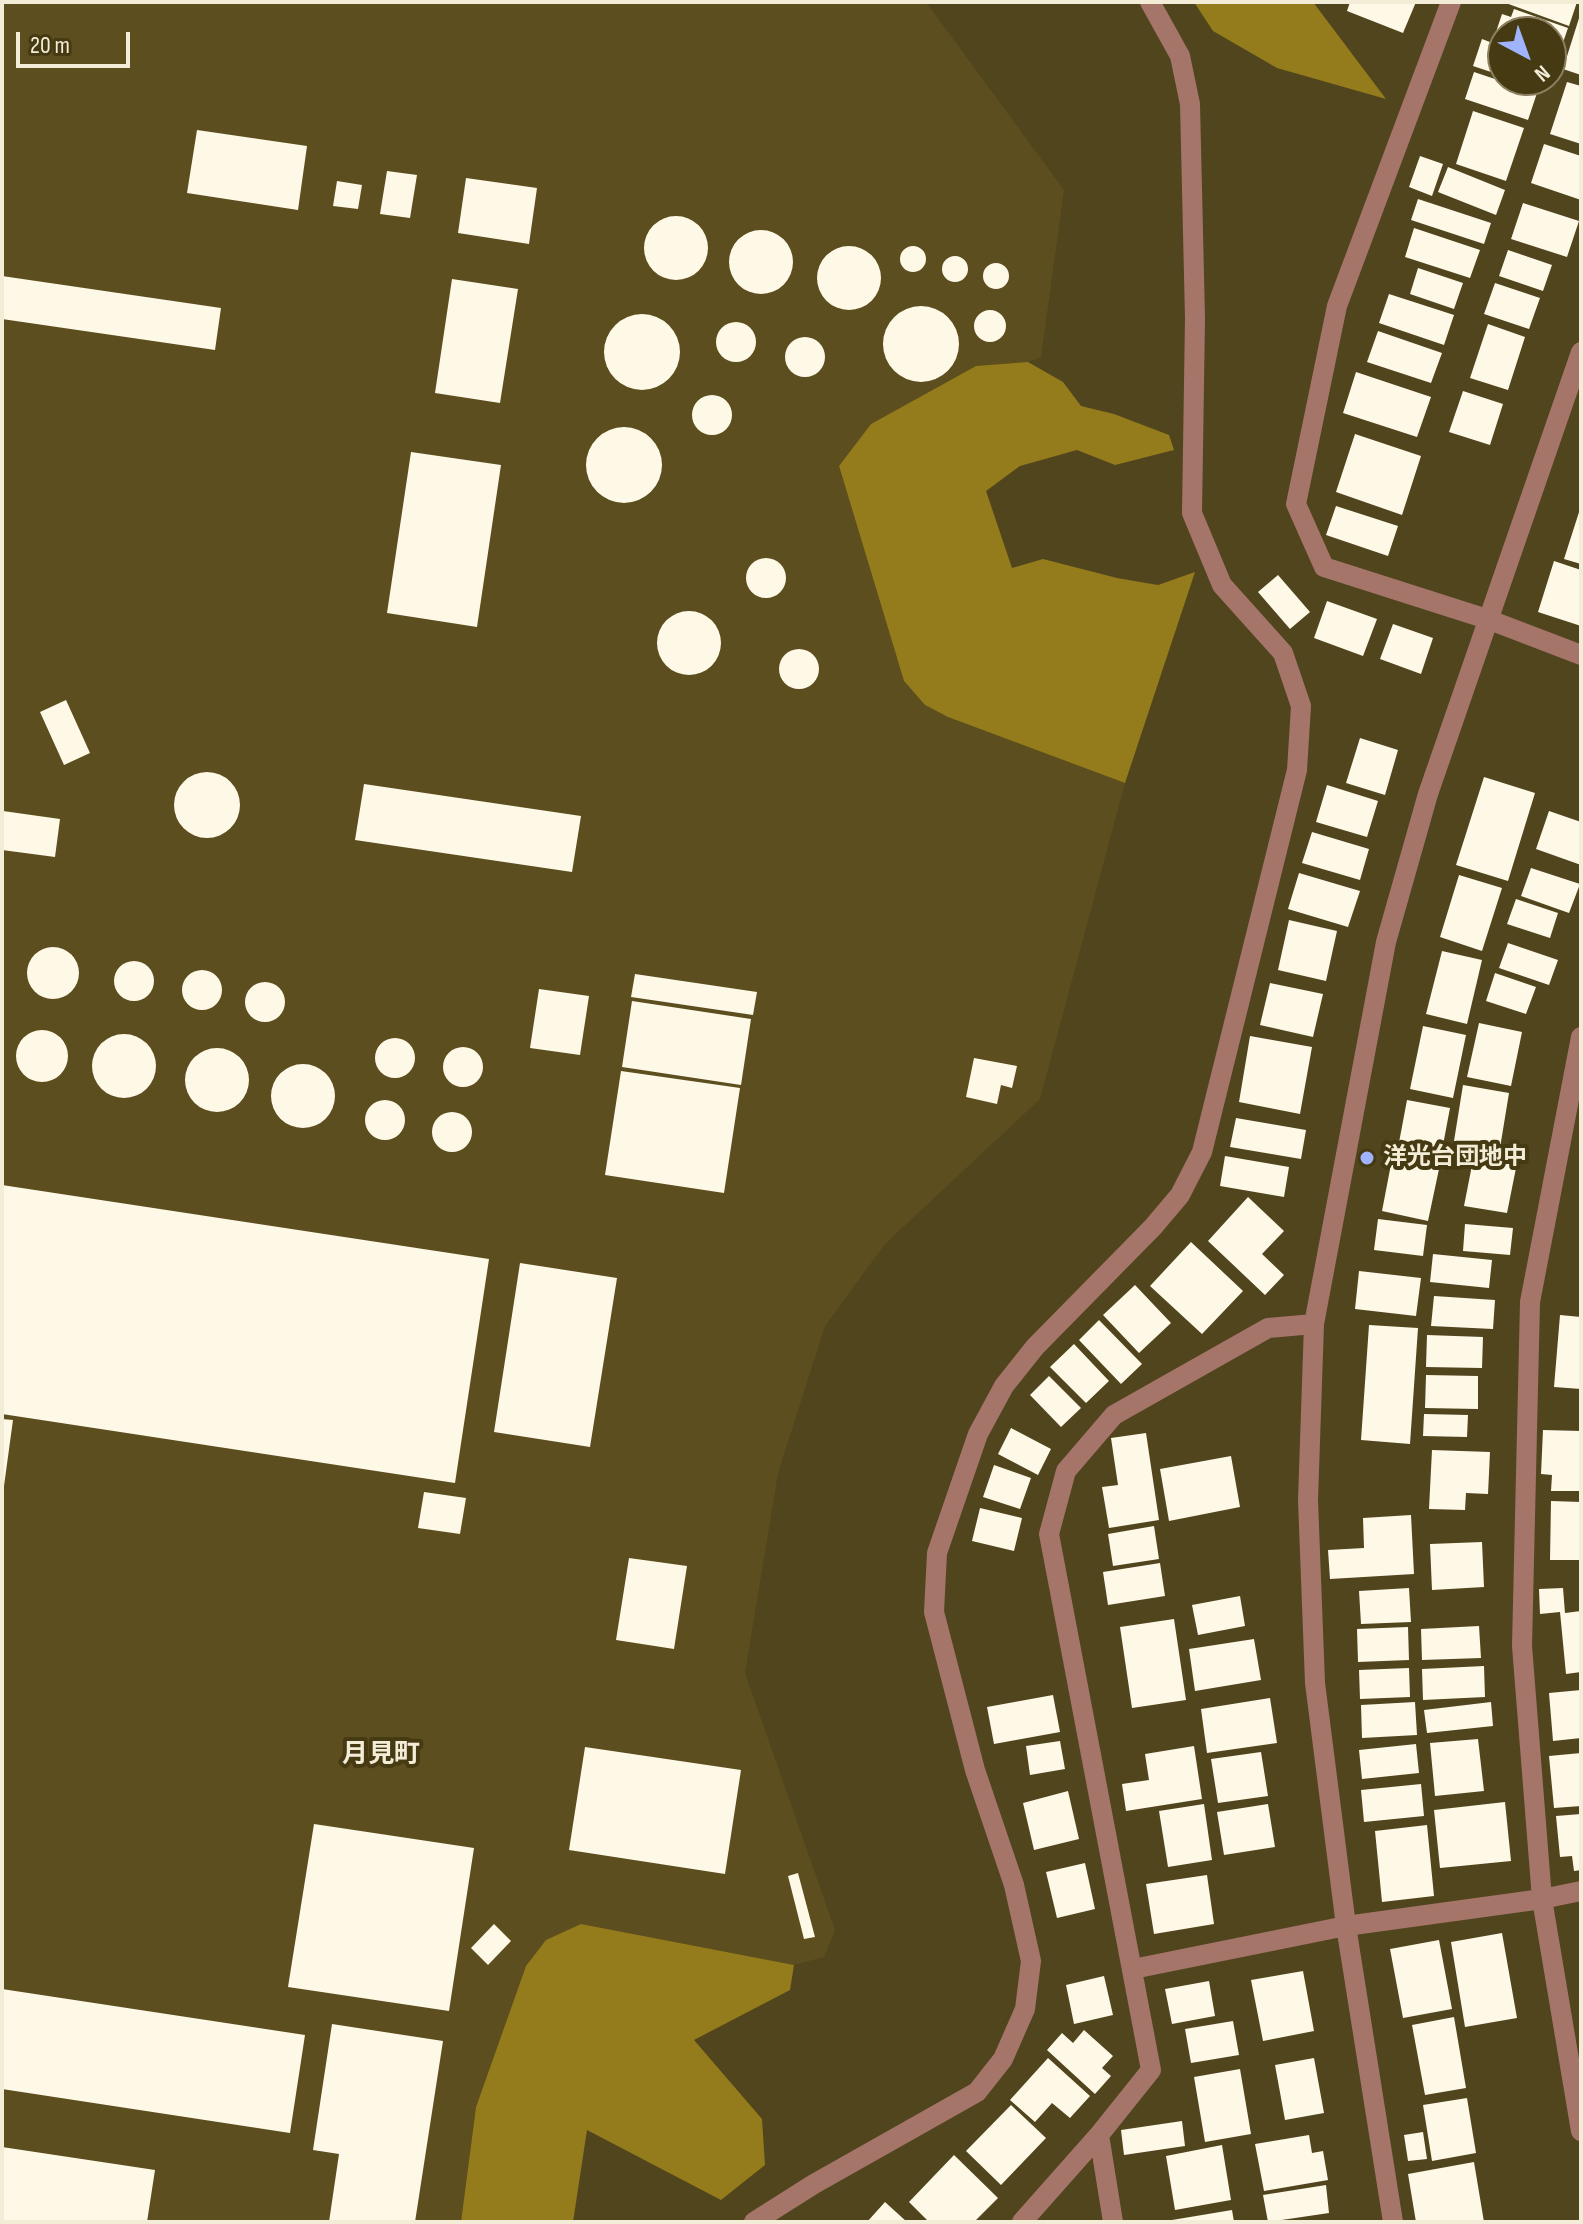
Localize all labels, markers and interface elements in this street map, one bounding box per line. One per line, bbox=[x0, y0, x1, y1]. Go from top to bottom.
scale bar bbox=[20, 16, 134, 66]
north arrow bbox=[1487, 16, 1567, 96]
text: 20 m bbox=[30, 31, 70, 60]
text: N bbox=[1528, 59, 1555, 87]
place label: 洋光台団地中 bbox=[1383, 1144, 1527, 1172]
marker: 洋光台団地中 bbox=[1358, 1149, 1376, 1167]
district label: 月見町 bbox=[342, 1739, 420, 1771]

